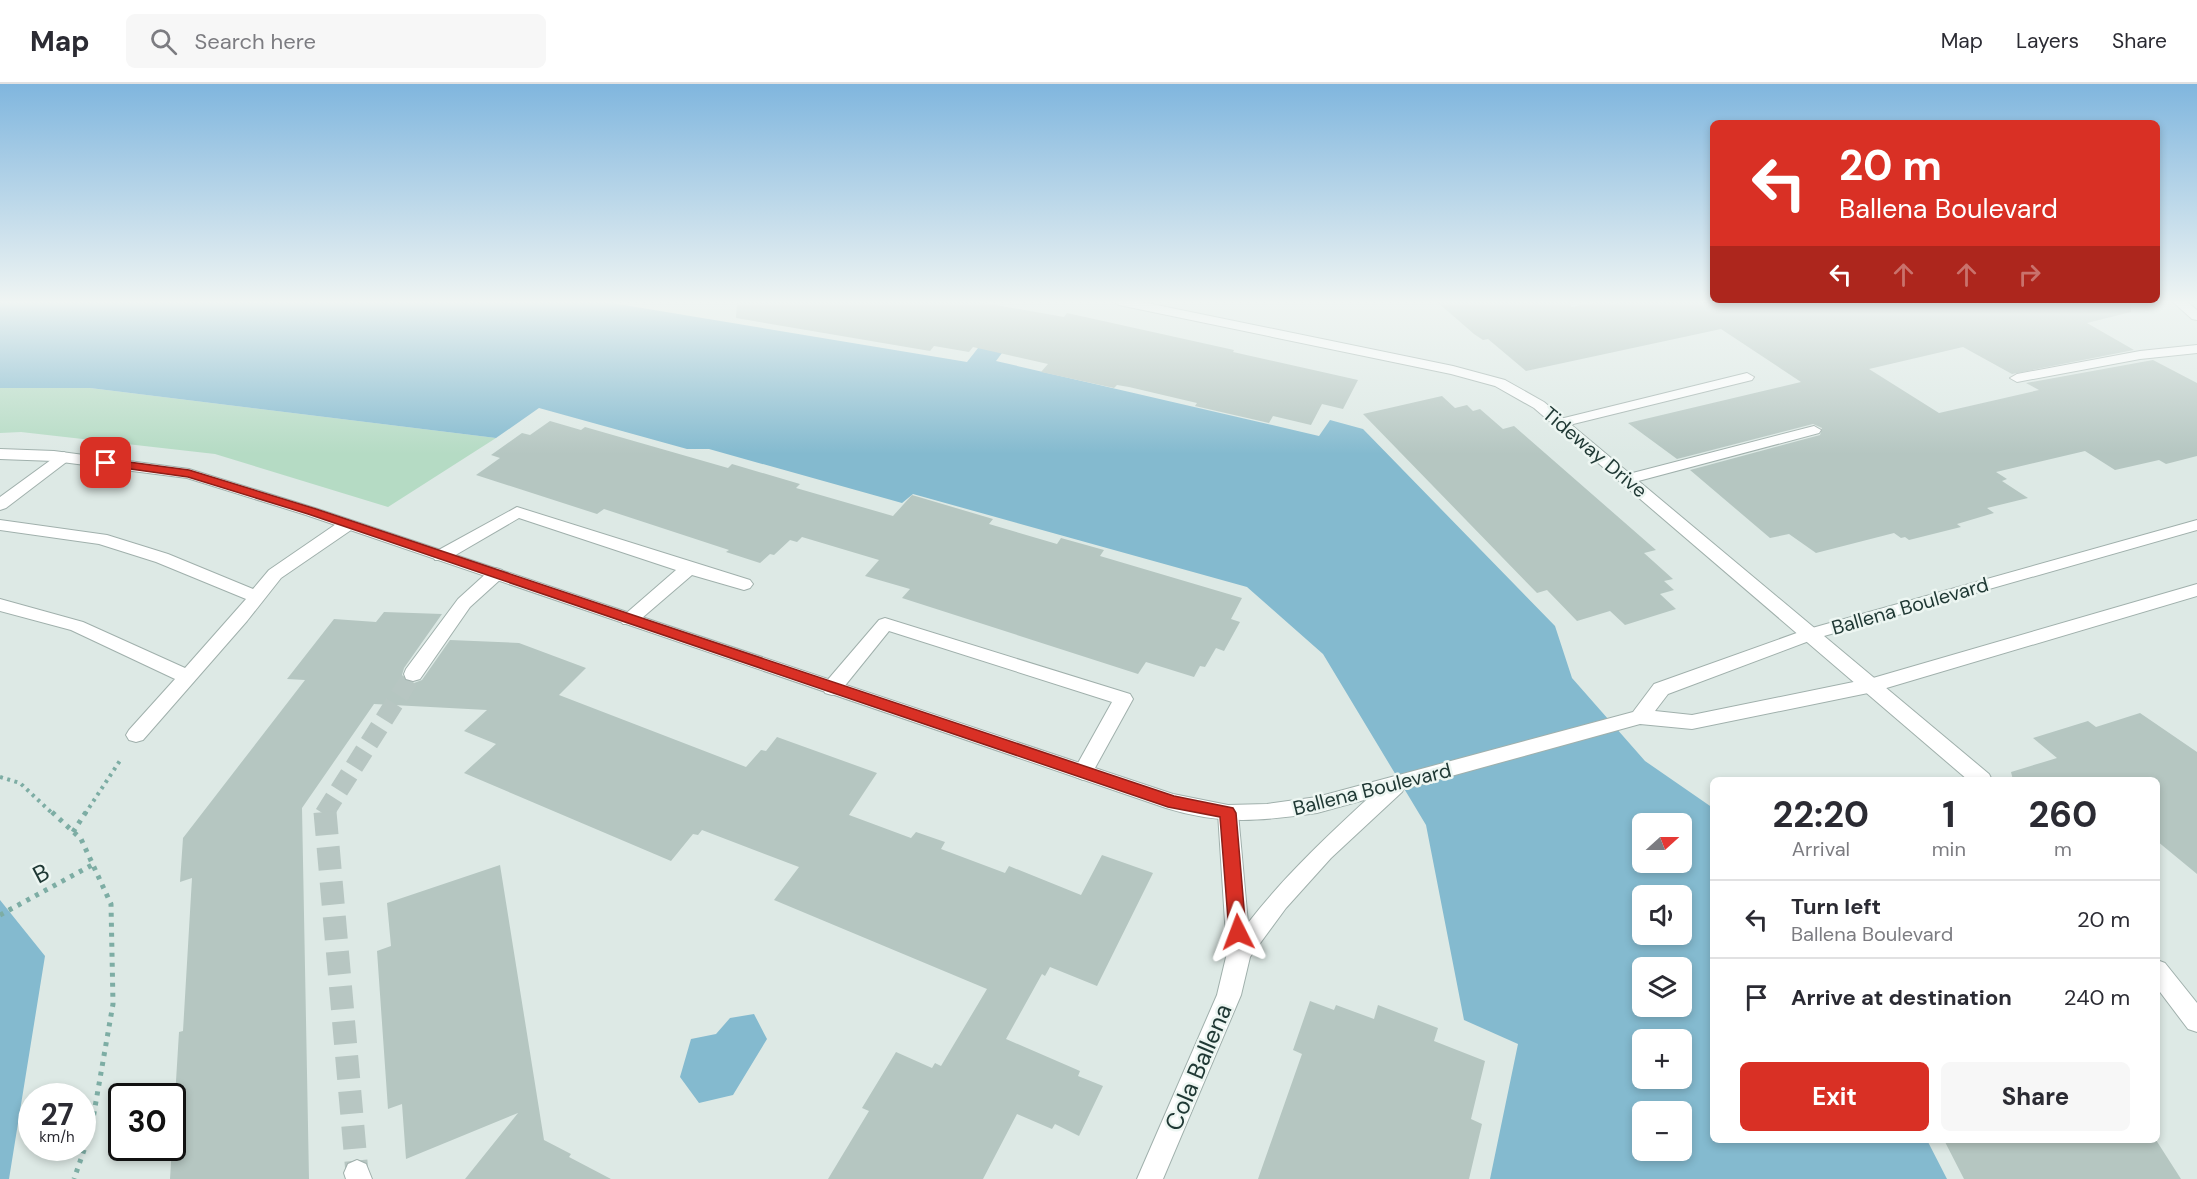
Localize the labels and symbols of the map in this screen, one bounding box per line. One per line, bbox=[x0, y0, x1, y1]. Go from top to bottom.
street label: Tideway Drive bbox=[1537, 401, 1653, 503]
pin bbox=[80, 437, 131, 488]
street label: Ballena Boulevard bbox=[1828, 571, 1992, 641]
street label: Ballena Boulevard bbox=[1290, 757, 1454, 821]
north arrow bbox=[1632, 813, 1692, 873]
street label: B bbox=[27, 856, 55, 890]
position arrow bbox=[1206, 900, 1270, 964]
street label: Cola Ballena bbox=[1157, 999, 1239, 1135]
speed limit sign: 30 bbox=[108, 1083, 186, 1161]

